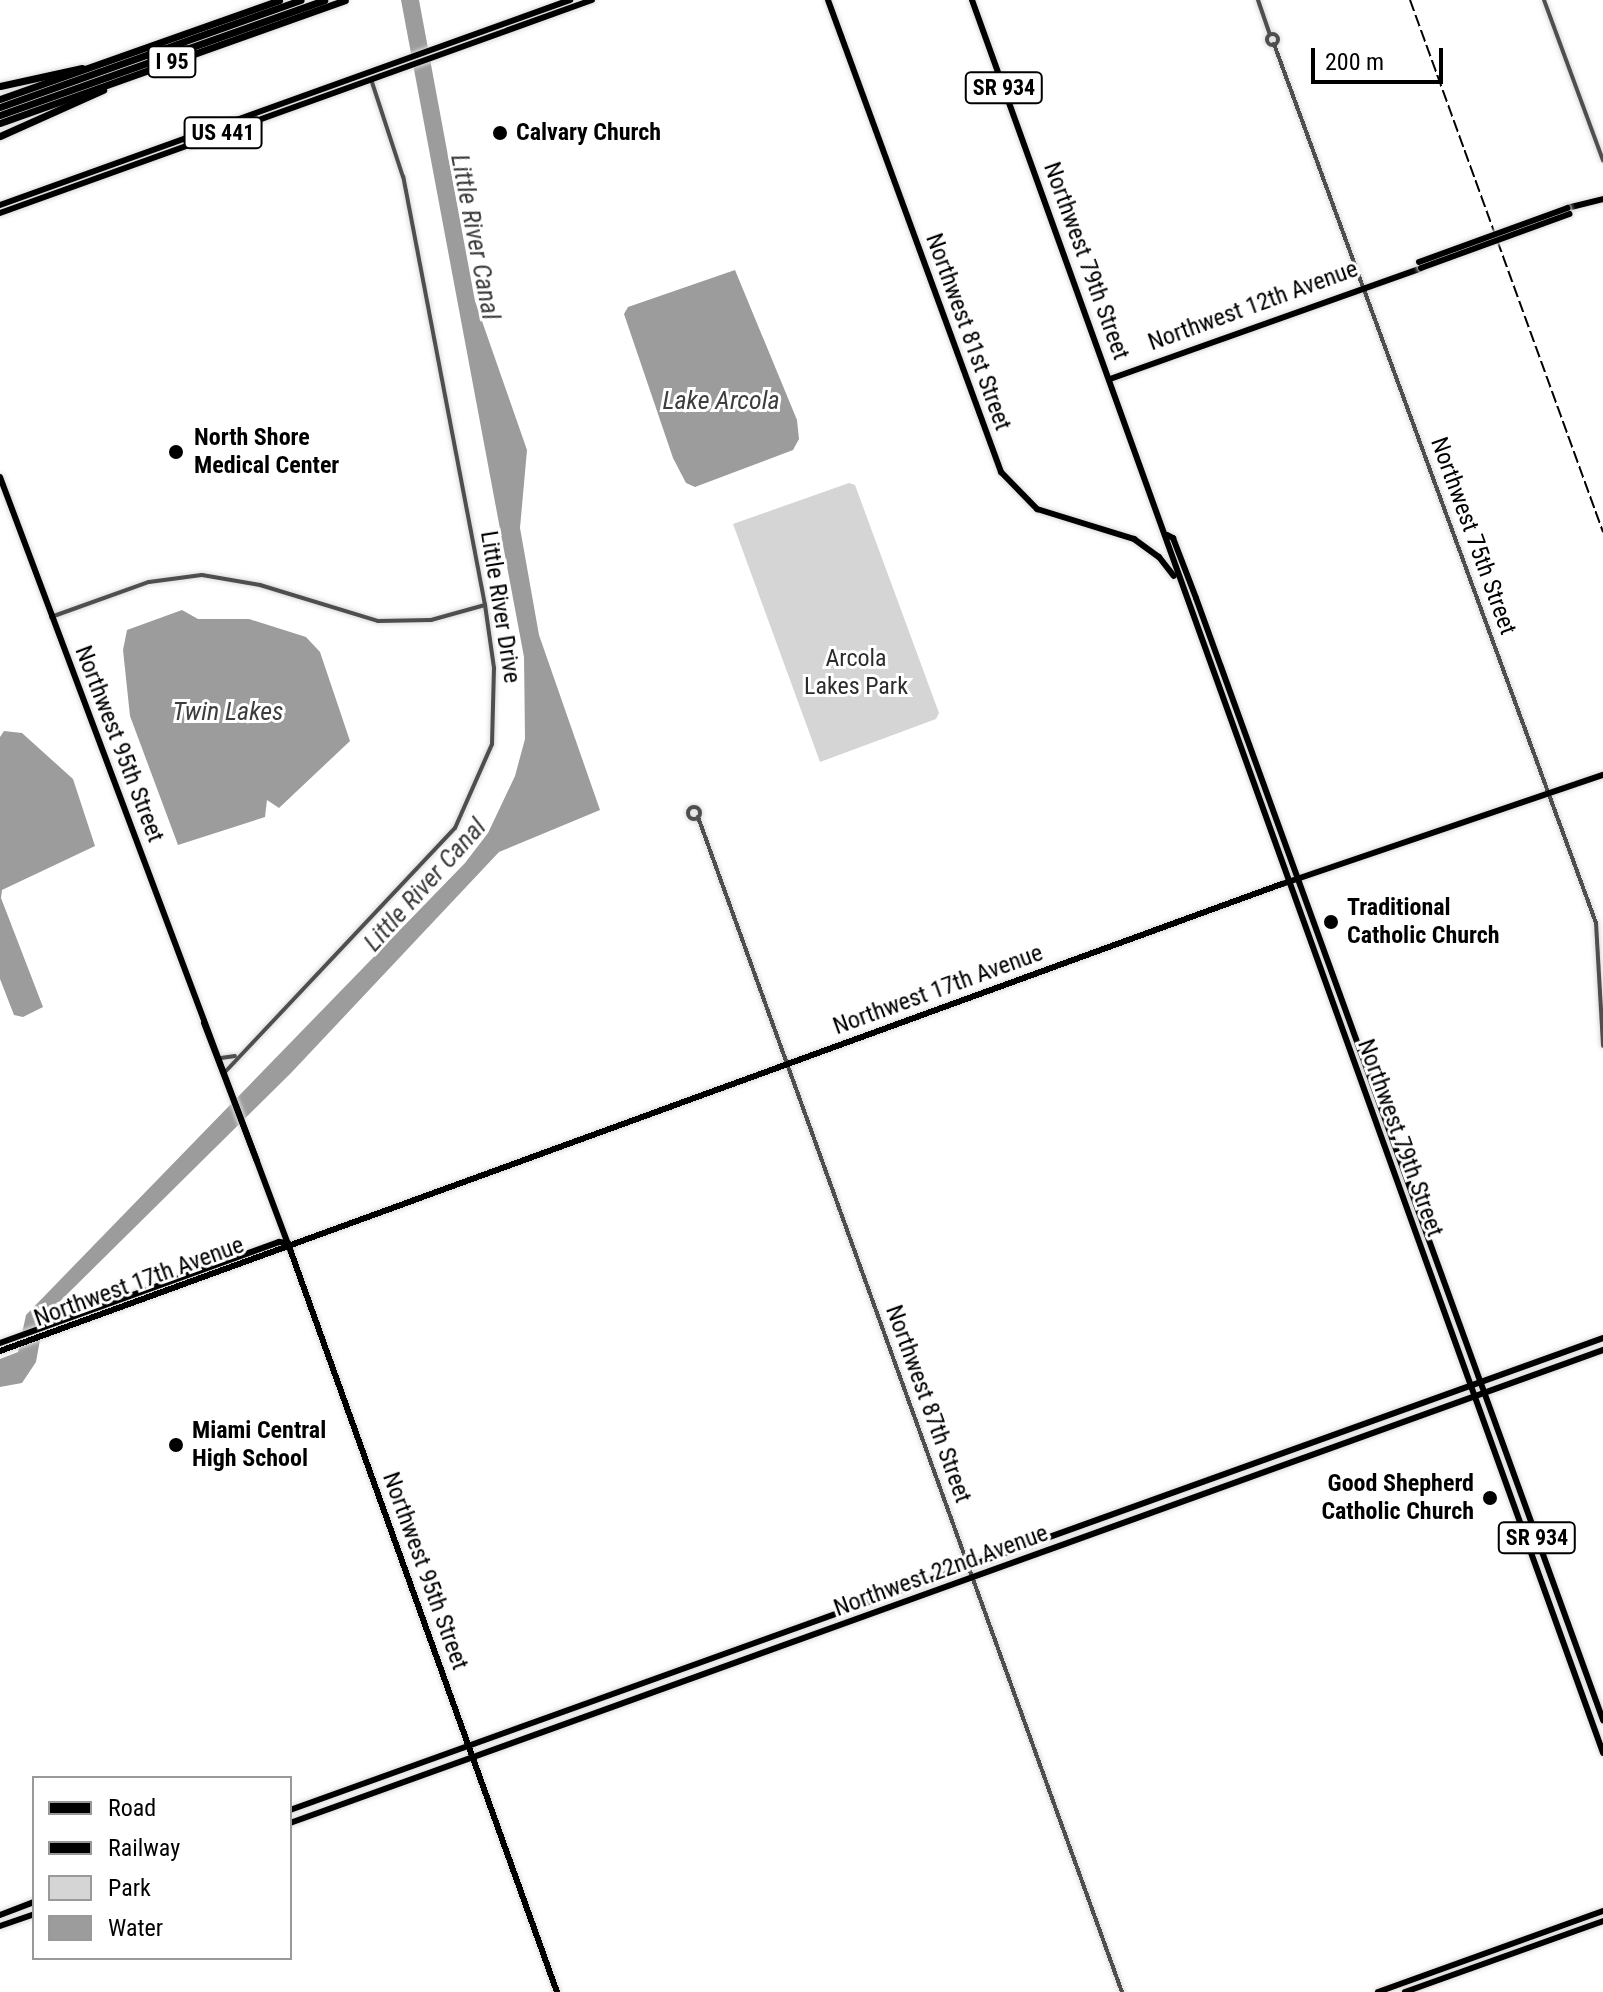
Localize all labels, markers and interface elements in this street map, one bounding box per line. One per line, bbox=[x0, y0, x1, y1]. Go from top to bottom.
scale bar bbox=[1315, 32, 1447, 82]
road number: I 95 bbox=[146, 44, 198, 80]
text: 200 m bbox=[1325, 48, 1384, 76]
road number: SR 934 bbox=[964, 70, 1044, 106]
road number: US 441 bbox=[183, 115, 263, 151]
place label: Calvary Church bbox=[516, 119, 661, 147]
marker: Calvary Church bbox=[491, 124, 509, 142]
water label: Little River Canal bbox=[444, 152, 506, 322]
street label: Northwest 79th Street bbox=[1037, 158, 1135, 364]
street label: Northwest 81st Street bbox=[919, 230, 1017, 434]
street label: Northwest 12th Avenue bbox=[1144, 255, 1362, 357]
water label: Lake Arcola bbox=[662, 385, 780, 417]
place label: North Shore Medical Center bbox=[194, 424, 339, 480]
street label: Northwest 75th Street bbox=[1424, 433, 1522, 639]
marker: North Shore Medical Center bbox=[165, 441, 187, 463]
street label: Little River Drive bbox=[474, 529, 526, 685]
street label: Northwest 95th Street bbox=[68, 642, 170, 846]
park label: Arcola Lakes Park bbox=[804, 645, 908, 701]
water label: Twin Lakes bbox=[172, 696, 284, 728]
water label: Little River Canal bbox=[357, 812, 493, 958]
place label: Traditional Catholic Church bbox=[1347, 894, 1500, 950]
marker: Traditional Catholic Church bbox=[1322, 913, 1340, 931]
street label: Northwest 17th Avenue bbox=[829, 939, 1047, 1041]
street label: Northwest 79th Street bbox=[1351, 1035, 1449, 1241]
street label: Northwest 17th Avenue bbox=[30, 1231, 248, 1333]
street label: Northwest 87th Street bbox=[879, 1301, 977, 1507]
place label: Miami Central High School bbox=[192, 1417, 326, 1473]
marker: Miami Central High School bbox=[167, 1436, 185, 1454]
street label: Northwest 95th Street bbox=[376, 1468, 474, 1674]
place label: Good Shepherd Catholic Church bbox=[1321, 1470, 1474, 1526]
marker: Good Shepherd Catholic Church bbox=[1481, 1489, 1499, 1507]
street label: Northwest 22nd Avenue bbox=[830, 1519, 1052, 1623]
road number: SR 934 bbox=[1497, 1520, 1577, 1556]
legend bbox=[32, 1776, 292, 1960]
text: Road bbox=[108, 1794, 156, 1822]
text: Railway bbox=[108, 1834, 180, 1862]
text: Park bbox=[108, 1874, 151, 1902]
text: Water bbox=[108, 1914, 163, 1942]

